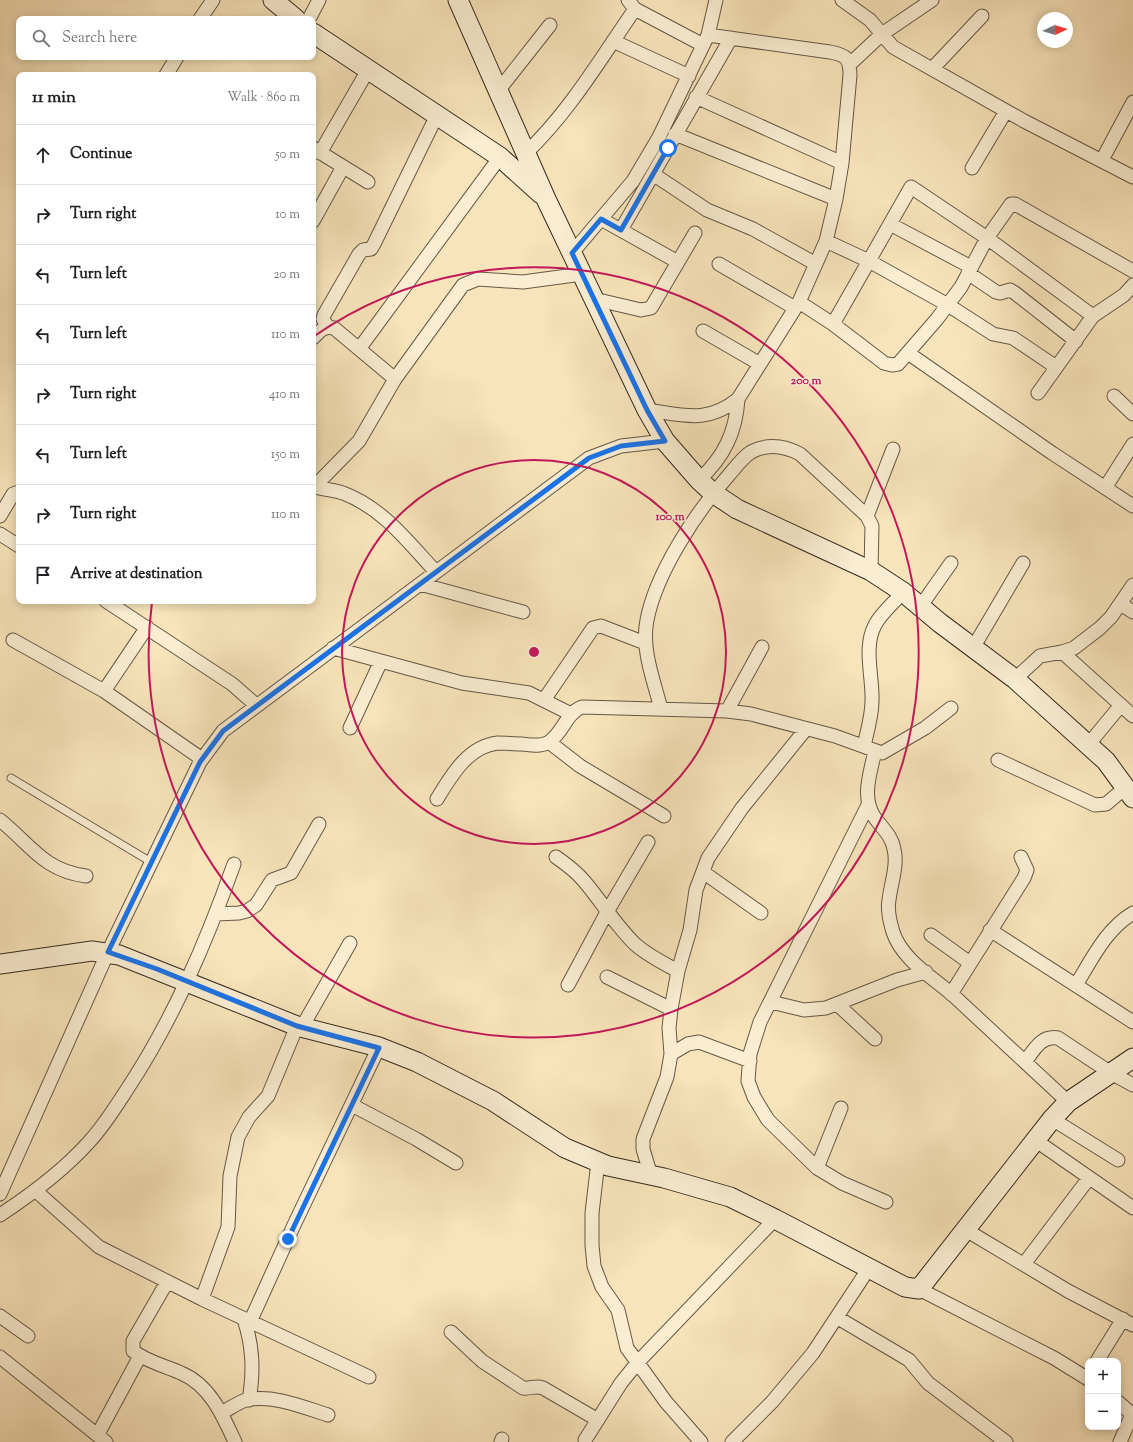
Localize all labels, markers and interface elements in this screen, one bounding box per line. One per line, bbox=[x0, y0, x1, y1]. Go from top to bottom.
north arrow bbox=[1037, 12, 1073, 48]
search box bbox=[16, 16, 316, 60]
icon: search bbox=[30, 27, 52, 49]
text: Search here bbox=[62, 28, 137, 49]
text: 11 min bbox=[32, 86, 76, 110]
text: Walk · 860 m bbox=[227, 89, 300, 107]
route start bbox=[659, 139, 677, 157]
icon: ahead bbox=[32, 144, 54, 166]
text: Continue bbox=[70, 144, 132, 165]
text: 50 m bbox=[275, 146, 300, 164]
icon: right bbox=[32, 204, 54, 226]
text: Turn right bbox=[70, 204, 136, 225]
text: 10 m bbox=[275, 206, 300, 224]
icon: left bbox=[32, 264, 54, 286]
text: Turn left bbox=[70, 264, 127, 285]
text: 20 m bbox=[274, 266, 300, 284]
icon: left bbox=[32, 324, 54, 346]
text: Turn left bbox=[70, 324, 127, 345]
text: 110 m bbox=[271, 326, 300, 344]
text: 200 m bbox=[791, 372, 821, 390]
icon: right bbox=[32, 384, 54, 406]
text: Turn right bbox=[70, 384, 136, 405]
text: 410 m bbox=[269, 386, 300, 404]
icon: left bbox=[32, 444, 54, 466]
text: Turn left bbox=[70, 444, 127, 465]
text: 150 m bbox=[271, 446, 300, 464]
icon: right bbox=[32, 504, 54, 526]
text: Turn right bbox=[70, 504, 136, 525]
text: 110 m bbox=[271, 506, 300, 524]
text: 100 m bbox=[654, 508, 685, 526]
icon: arrive bbox=[32, 564, 54, 586]
text: Arrive at destination bbox=[70, 564, 203, 585]
centre of rings bbox=[527, 645, 541, 659]
route end bbox=[279, 1230, 297, 1248]
map controls bbox=[1085, 1358, 1121, 1430]
button: + bbox=[1085, 1358, 1121, 1394]
button: − bbox=[1085, 1394, 1121, 1430]

